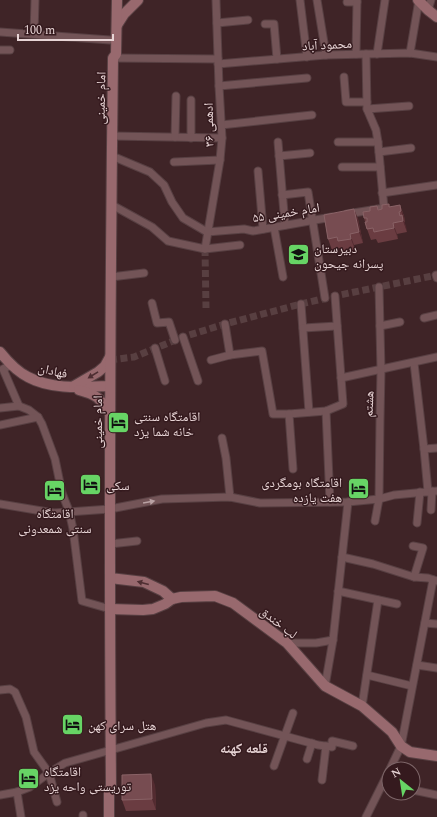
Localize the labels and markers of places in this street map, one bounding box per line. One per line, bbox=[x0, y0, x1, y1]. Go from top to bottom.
place label: دبیرستان پسرانه جیحون bbox=[314, 239, 384, 274]
school or university icon: دبیرستان پسرانه جیحون bbox=[286, 242, 312, 268]
place label: اقامتگاه سنتی خانه شما یزد bbox=[134, 407, 200, 442]
hotel icon: اقامتگاه سنتی خانه شما یزد bbox=[105, 410, 131, 436]
hotel icon: سکی bbox=[77, 472, 103, 498]
place label: اقامتگاه بومگردی هفت یازده bbox=[262, 473, 342, 508]
place label: سکی bbox=[106, 476, 129, 496]
hotel icon: اقامتگاه بومگردی هفت یازده bbox=[345, 476, 371, 502]
hotel icon: اقامتگاه سنتی شمعدونی bbox=[42, 478, 68, 504]
place label: اقامتگاه سنتی شمعدونی bbox=[18, 504, 92, 539]
hotel icon: هتل سرای کهن bbox=[60, 712, 86, 738]
place label: هتل سرای کهن bbox=[88, 716, 156, 736]
place label: اقامتگاه توریستی واحه یزد bbox=[44, 762, 131, 797]
hotel icon: اقامتگاه توریستی واحه یزد bbox=[15, 765, 41, 791]

